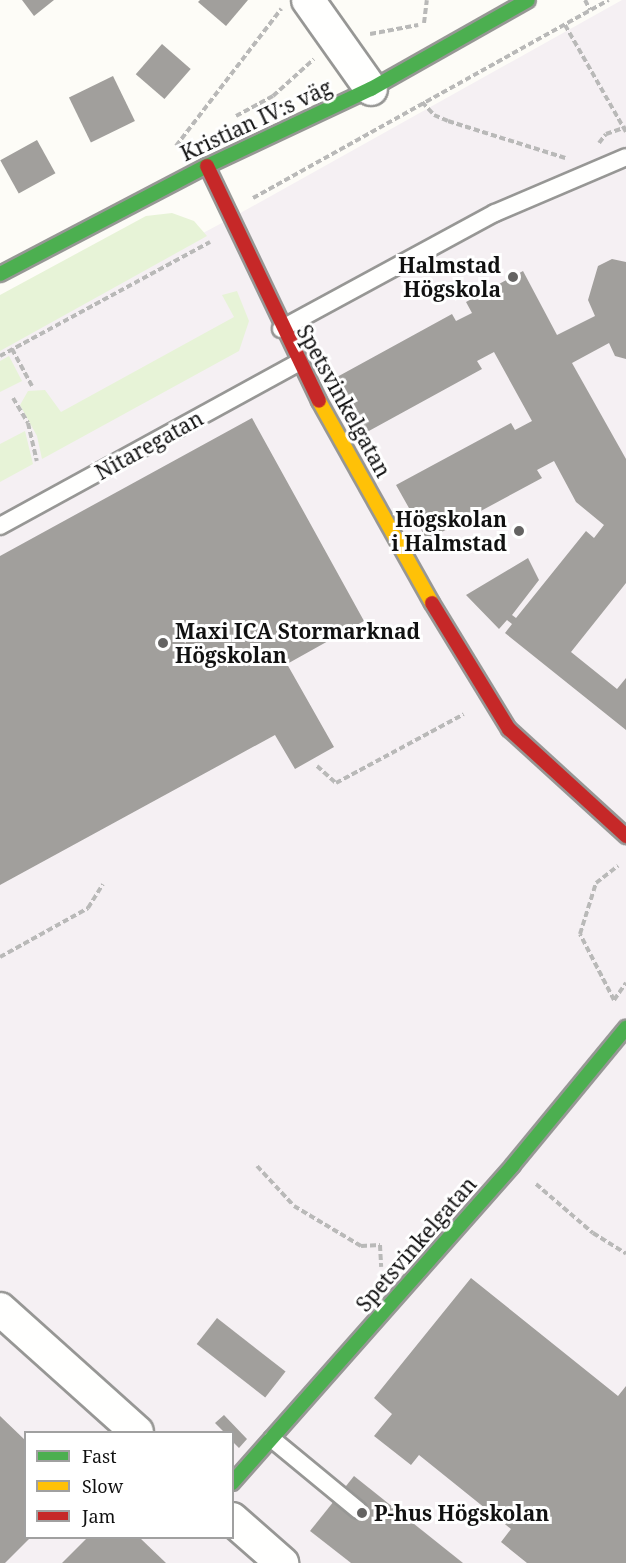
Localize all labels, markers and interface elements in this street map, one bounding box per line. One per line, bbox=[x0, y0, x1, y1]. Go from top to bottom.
street label: Kristian IV:s väg bbox=[176, 74, 336, 166]
place label: Halmstad Högskola bbox=[398, 252, 501, 302]
marker: Halmstad Högskola bbox=[506, 270, 520, 284]
street label: Spetsvinkelgatan bbox=[292, 320, 396, 482]
street label: Nitaregatan bbox=[91, 405, 207, 485]
place label: Högskolan i Halmstad bbox=[391, 506, 507, 556]
marker: Högskolan i Halmstad bbox=[512, 524, 526, 538]
place label: Maxi ICA Stormarknad Högskolan bbox=[175, 618, 420, 668]
marker: Maxi ICA Stormarknad Högskolan bbox=[156, 636, 170, 650]
street label: Spetsvinkelgatan bbox=[351, 1171, 481, 1317]
legend bbox=[24, 1431, 234, 1539]
text: Fast bbox=[82, 1444, 117, 1468]
text: Slow bbox=[82, 1474, 123, 1498]
place label: P-hus Högskolan bbox=[374, 1500, 549, 1526]
text: Jam bbox=[82, 1504, 116, 1528]
marker: P-hus Högskolan bbox=[355, 1506, 369, 1520]

